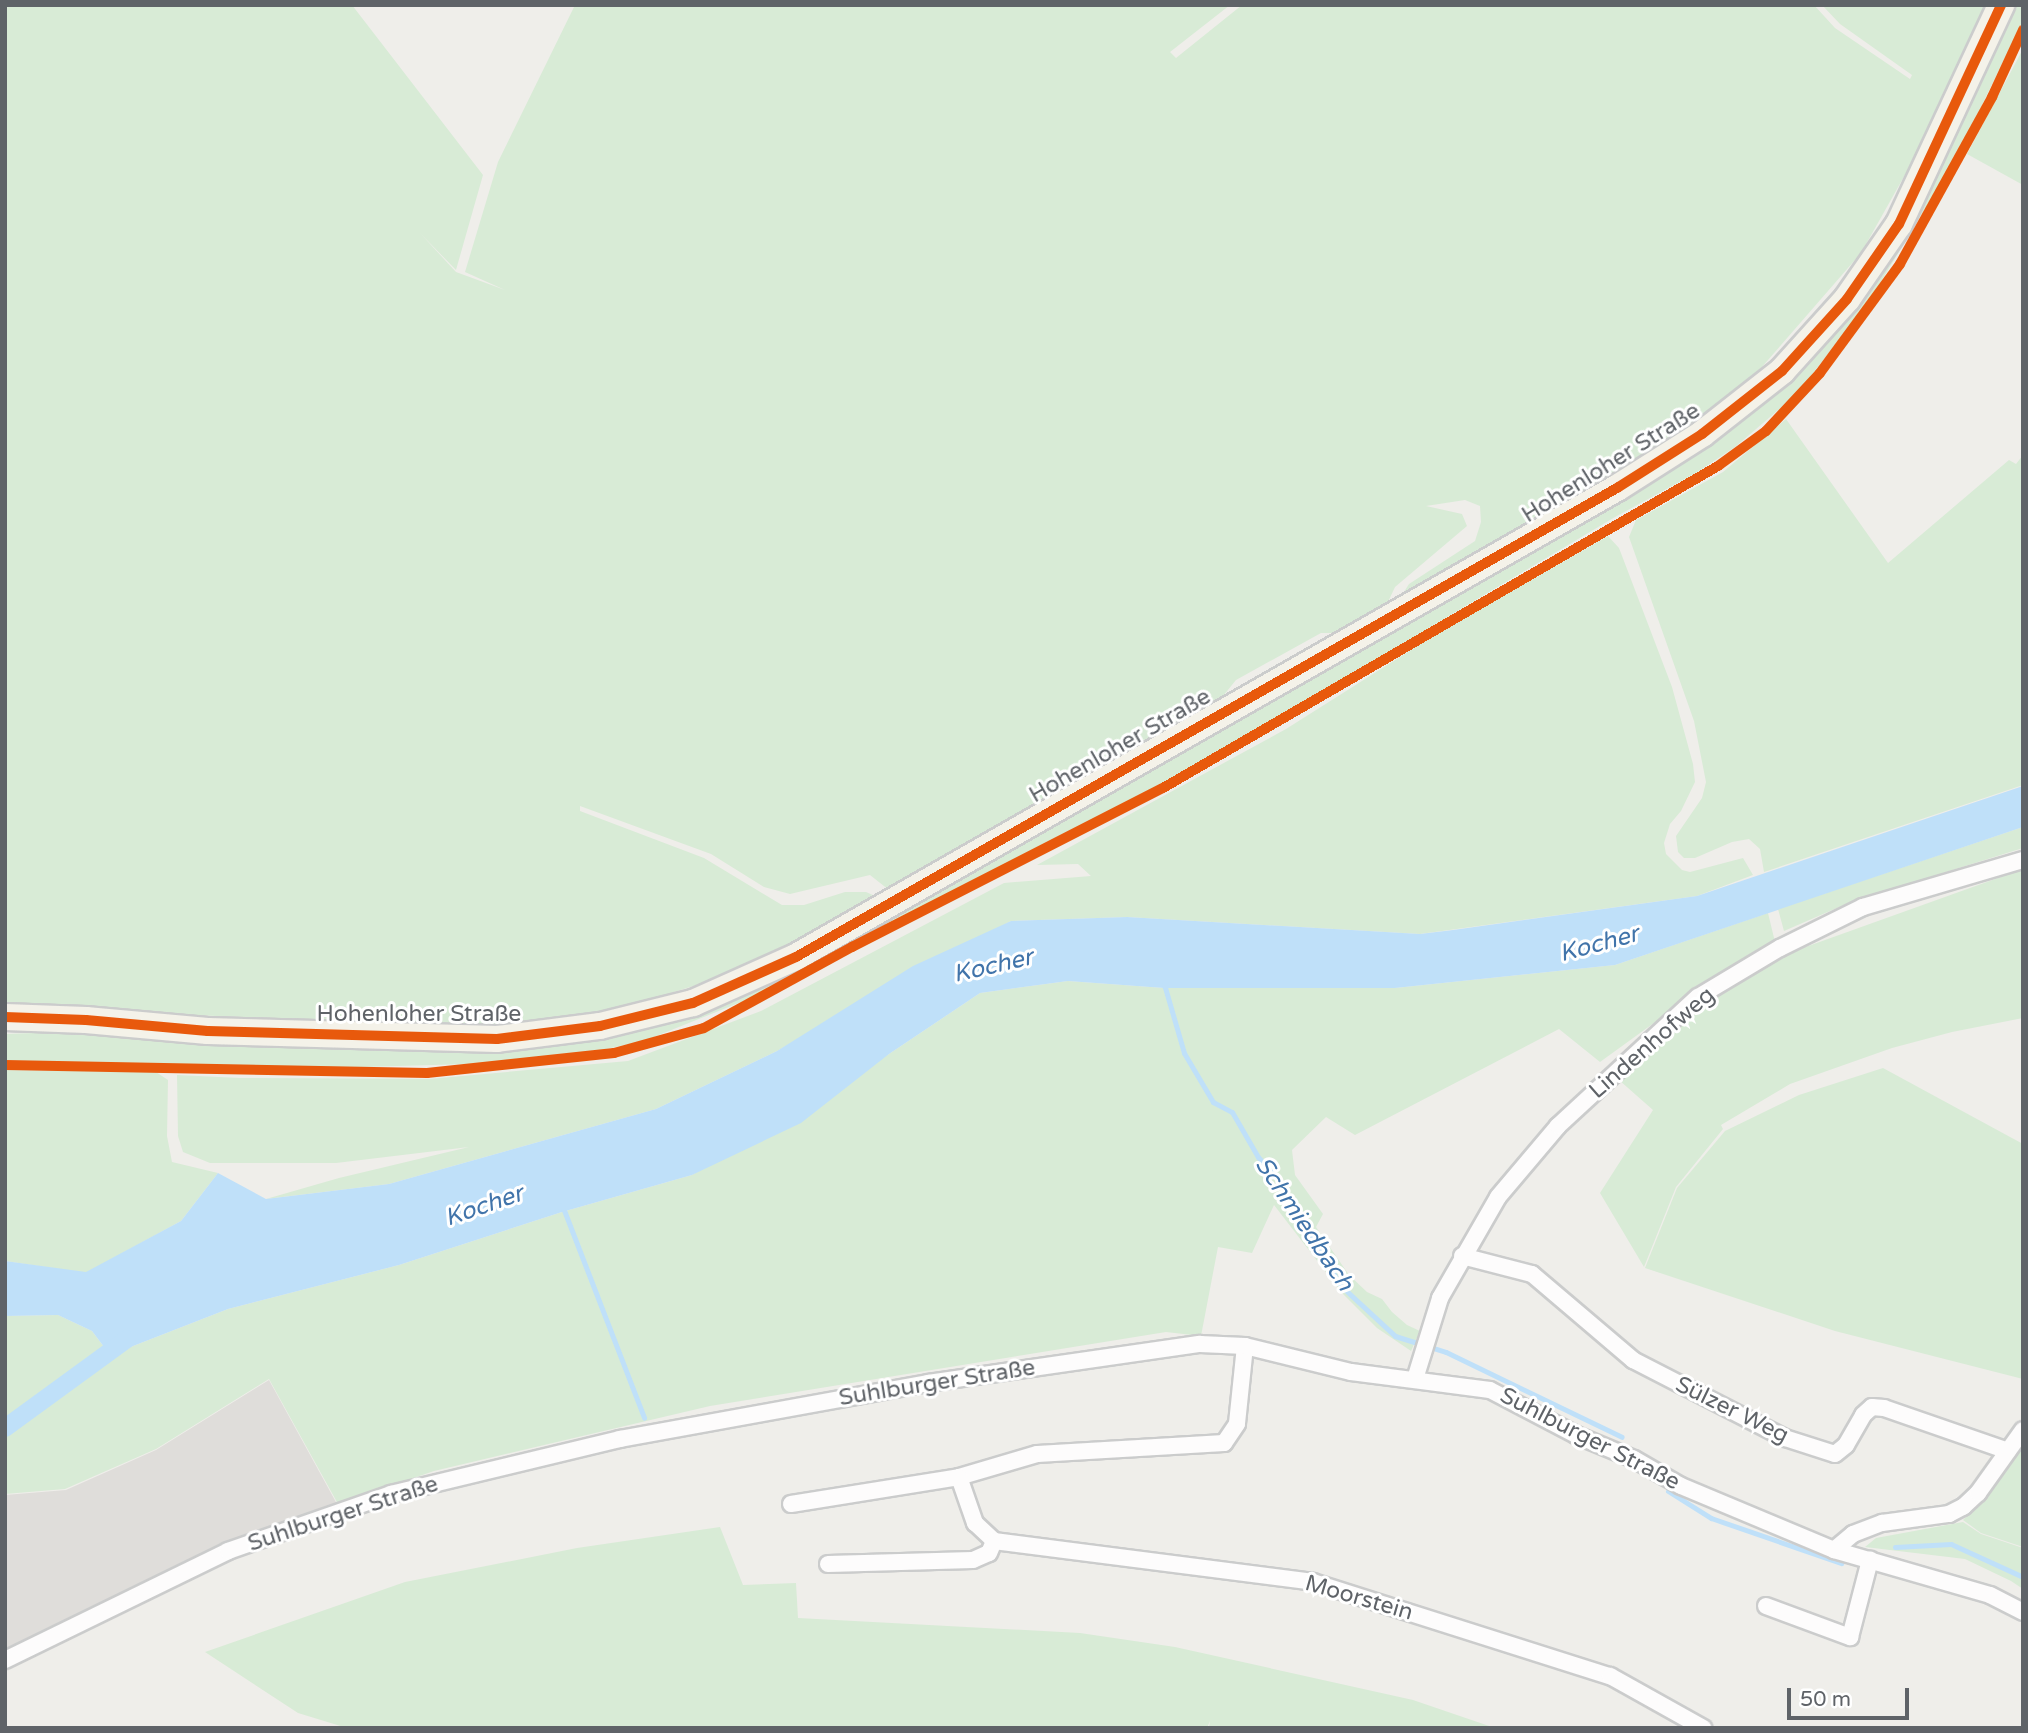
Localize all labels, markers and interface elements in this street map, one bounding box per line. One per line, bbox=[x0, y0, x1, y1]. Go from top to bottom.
street label: Hohenloher Straße bbox=[1517, 397, 1705, 529]
street label: Hohenloher Straße bbox=[1024, 683, 1216, 809]
water label: Kocher bbox=[1556, 920, 1642, 968]
water label: Kocher bbox=[950, 943, 1036, 989]
street label: Lindenhofweg bbox=[1584, 981, 1720, 1105]
street label: Hohenloher Straße bbox=[317, 1000, 521, 1028]
water label: Schmiedbach bbox=[1249, 1152, 1359, 1296]
water label: Kocher bbox=[441, 1179, 527, 1233]
street label: Suhlburger Straße bbox=[837, 1354, 1037, 1412]
street label: Sülzer Weg bbox=[1671, 1371, 1793, 1449]
street label: Suhlburger Straße bbox=[1495, 1382, 1685, 1496]
street label: Suhlburger Straße bbox=[244, 1470, 442, 1558]
street label: Moorstein bbox=[1302, 1569, 1416, 1627]
scale bar bbox=[1790, 1674, 1912, 1718]
text: 50 m bbox=[1800, 1687, 1851, 1712]

